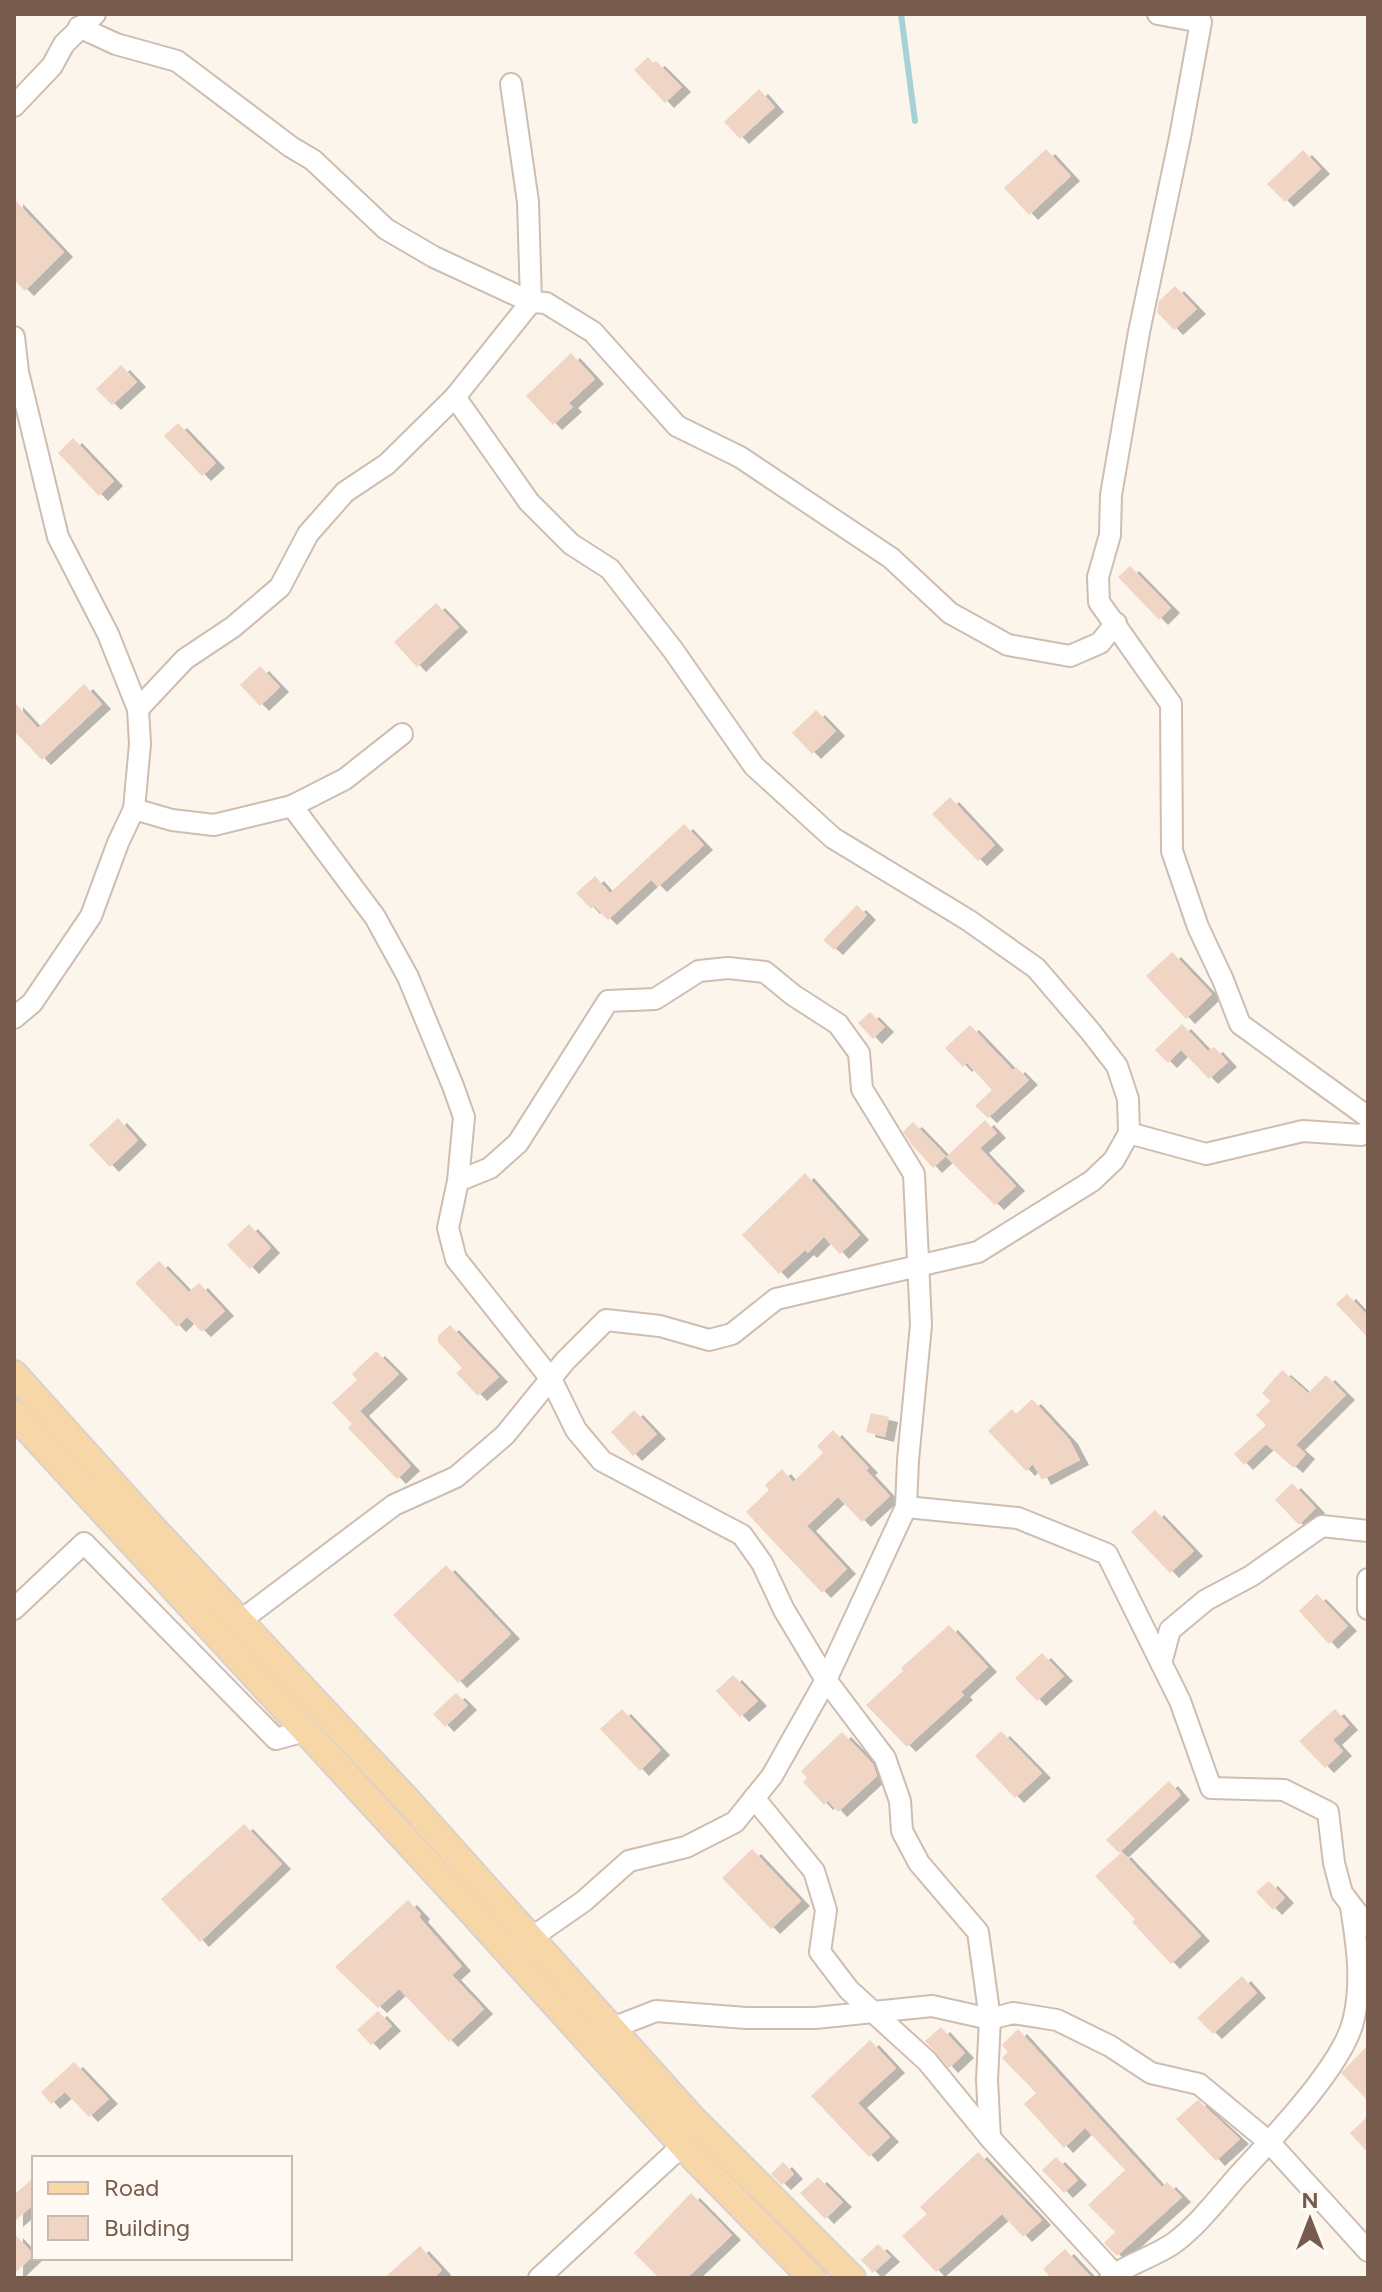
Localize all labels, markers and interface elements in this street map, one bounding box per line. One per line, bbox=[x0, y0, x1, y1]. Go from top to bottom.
legend bbox=[32, 2156, 292, 2260]
text: Road bbox=[104, 2173, 159, 2202]
north arrow bbox=[1270, 2180, 1350, 2260]
text: N bbox=[1301, 2187, 1319, 2214]
text: Building bbox=[104, 2213, 190, 2242]

